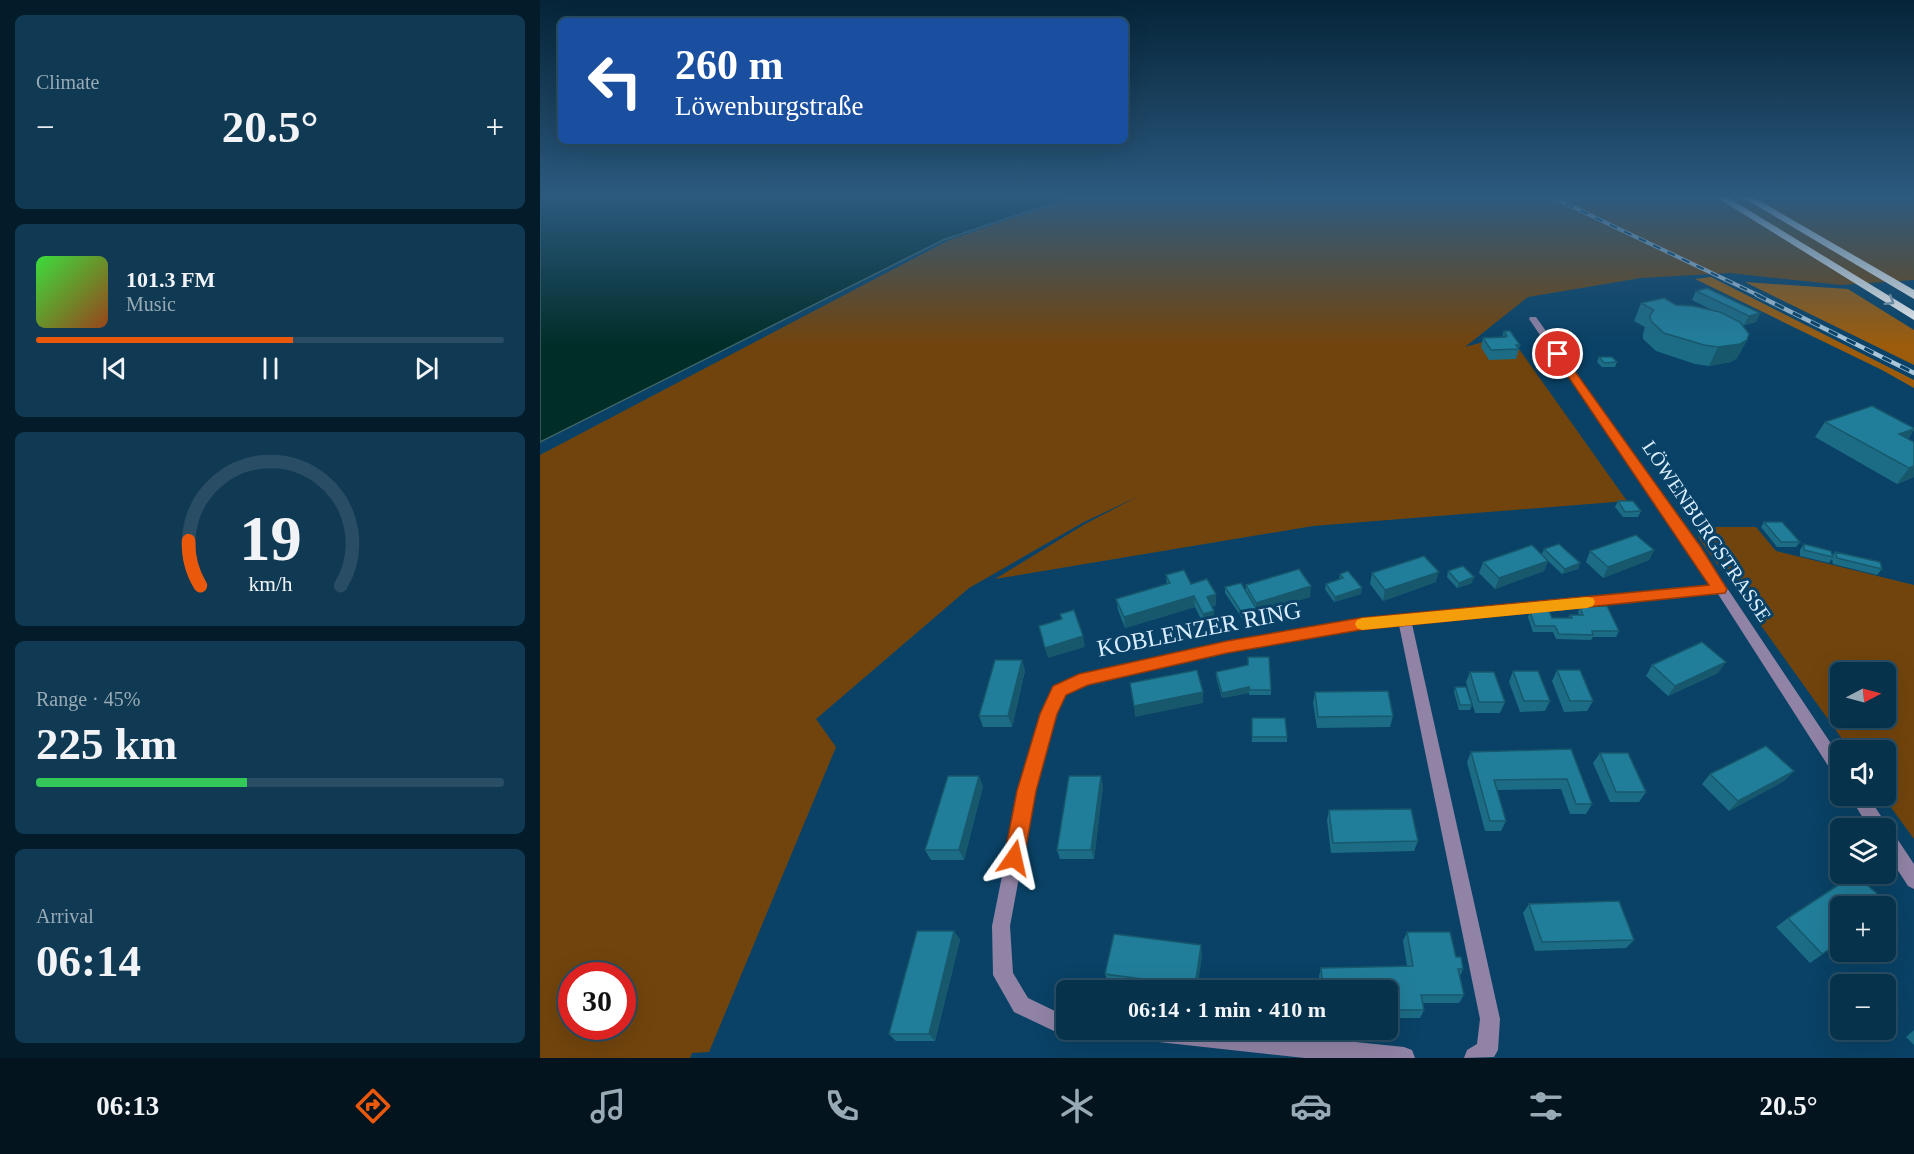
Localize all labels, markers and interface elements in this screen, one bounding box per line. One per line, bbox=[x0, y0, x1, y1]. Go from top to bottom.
icon: left bbox=[576, 42, 654, 120]
text: 260 m bbox=[675, 42, 784, 88]
text: Climate bbox=[36, 71, 99, 93]
text: Löwenburgstraße bbox=[675, 91, 863, 121]
text: 20.5° bbox=[222, 102, 318, 152]
text: − bbox=[36, 109, 55, 145]
text: + bbox=[485, 109, 504, 145]
text: 101.3 FM bbox=[126, 267, 215, 292]
text: Music bbox=[126, 293, 176, 315]
one-way arrow bbox=[1884, 294, 1894, 306]
pin bbox=[1532, 328, 1583, 379]
icon: arrive bbox=[1541, 337, 1574, 370]
icon: previous bbox=[98, 352, 131, 385]
icon: pause bbox=[254, 352, 287, 385]
icon: next bbox=[410, 352, 443, 385]
street label: LÖWENBURGSTRASSE bbox=[1638, 436, 1776, 626]
text: 19 bbox=[239, 504, 301, 573]
text: km/h bbox=[248, 572, 292, 596]
street label: KOBLENZER RING bbox=[1095, 596, 1303, 662]
north arrow bbox=[1830, 662, 1896, 728]
map controls bbox=[1830, 662, 1896, 1040]
text: Range · 45% bbox=[36, 688, 140, 710]
text: 225 km bbox=[36, 719, 177, 769]
button: sound bbox=[1830, 740, 1896, 806]
button: layers bbox=[1830, 818, 1896, 884]
position arrow bbox=[982, 826, 1046, 890]
button: + bbox=[1830, 896, 1896, 962]
text: Arrival bbox=[36, 905, 94, 927]
text: 06:14 bbox=[36, 936, 141, 986]
speed limit sign: 30 bbox=[558, 962, 636, 1040]
button: − bbox=[1830, 974, 1896, 1040]
text: 06:14 · 1 min · 410 m bbox=[1128, 997, 1326, 1022]
icon: directions bbox=[352, 1085, 394, 1127]
icon: music bbox=[587, 1085, 629, 1127]
icon: phone bbox=[821, 1085, 863, 1127]
icon: climate bbox=[1056, 1085, 1098, 1127]
icon: car bbox=[1290, 1085, 1332, 1127]
icon: filters bbox=[1525, 1085, 1567, 1127]
text: 06:13 bbox=[96, 1091, 159, 1121]
text: 20.5° bbox=[1760, 1091, 1818, 1121]

